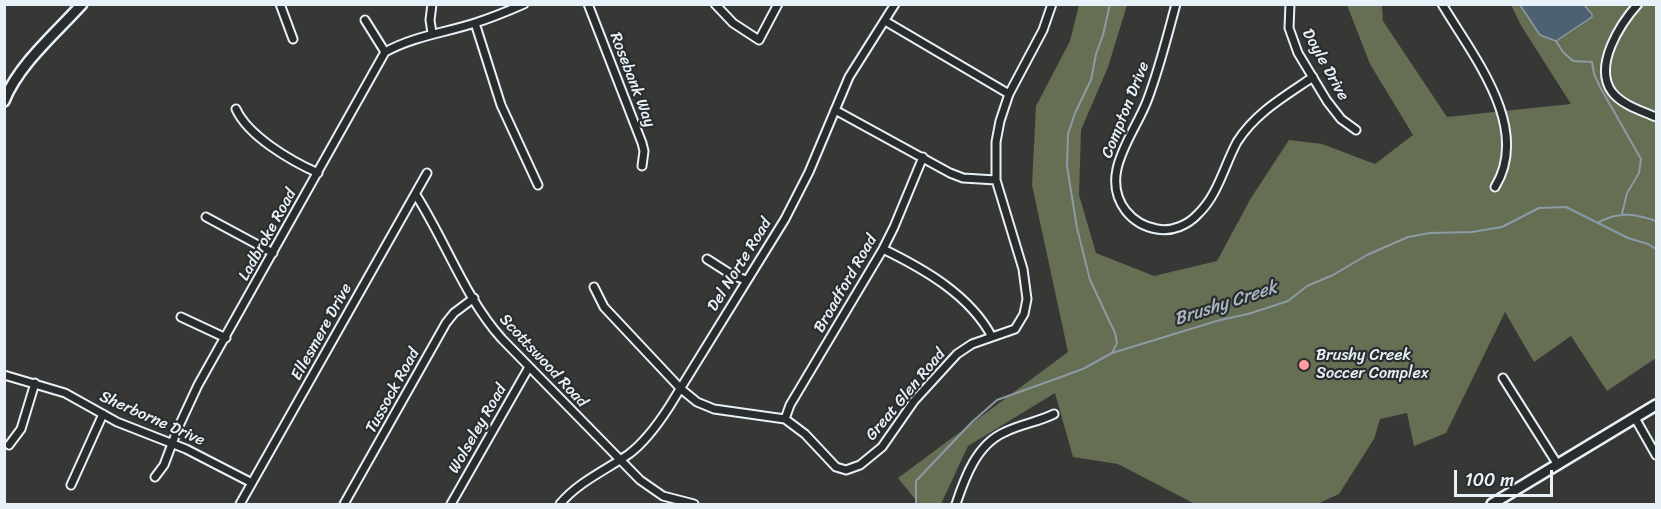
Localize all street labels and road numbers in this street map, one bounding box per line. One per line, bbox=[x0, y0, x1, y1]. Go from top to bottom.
street label: Doyle Drive bbox=[1297, 26, 1353, 104]
street label: Rosebank Way bbox=[605, 30, 659, 130]
street label: Compton Drive bbox=[1098, 59, 1154, 161]
street label: Ladbroke Road bbox=[235, 186, 301, 284]
street label: Del Norte Road bbox=[704, 215, 776, 315]
street label: Broadford Road bbox=[810, 232, 882, 336]
street label: Ellesmere Drive bbox=[287, 280, 357, 384]
street label: Scottswood Road bbox=[495, 310, 591, 412]
street label: Tussock Road bbox=[362, 345, 424, 437]
street label: Great Glen Road bbox=[862, 345, 950, 445]
street label: Wolseley Road bbox=[445, 381, 511, 477]
street label: Sherborne Drive bbox=[96, 387, 208, 451]

